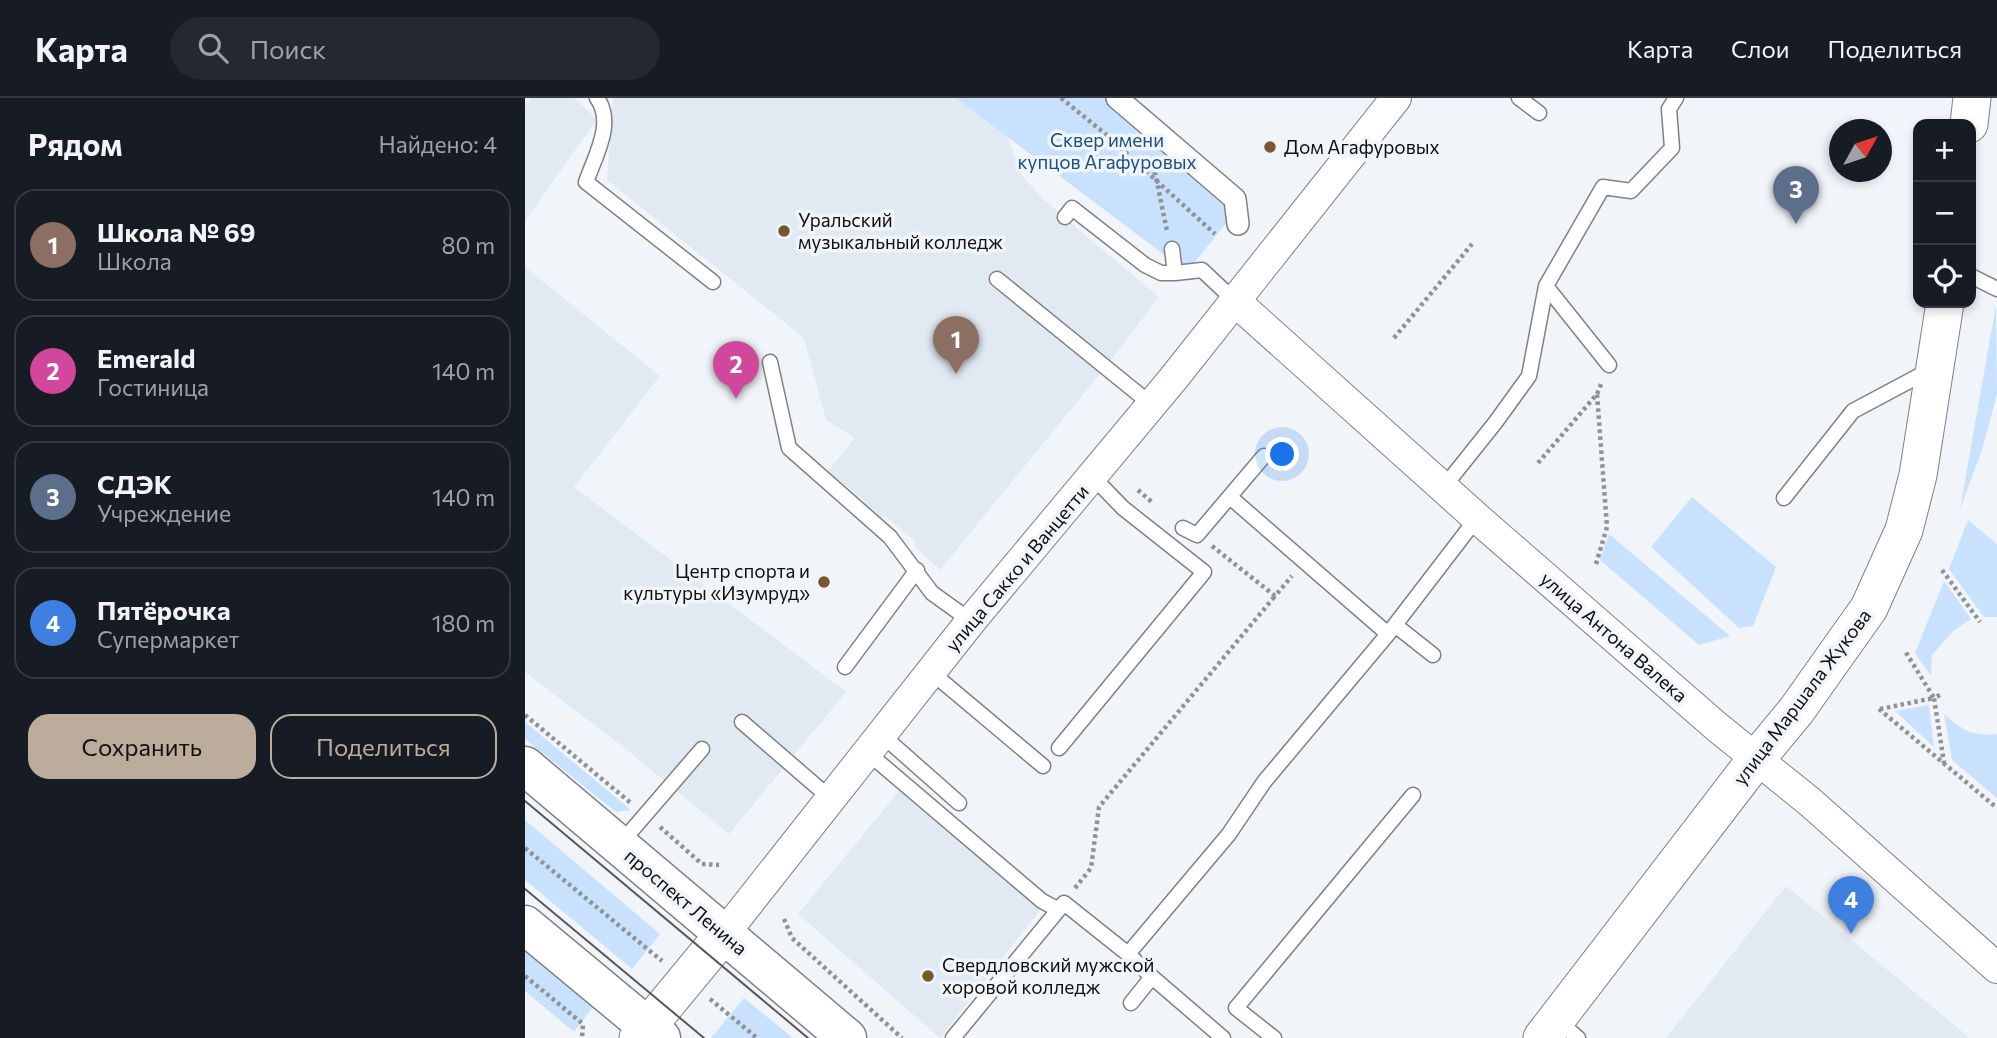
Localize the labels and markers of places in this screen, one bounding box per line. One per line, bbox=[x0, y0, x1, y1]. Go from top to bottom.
place label: Дом Агафуровых bbox=[1284, 135, 1440, 158]
marker: Дом Агафуровых bbox=[1262, 139, 1278, 155]
pin: 3 bbox=[1773, 166, 1819, 224]
place label: Уральский музыкальный колледж bbox=[798, 208, 1003, 253]
marker: Уральский музыкальный колледж bbox=[776, 223, 792, 239]
pin: 1 bbox=[933, 316, 979, 374]
pin: 2 bbox=[713, 341, 759, 399]
place label: Центр спорта и культуры «Изумруд» bbox=[623, 559, 810, 604]
marker: Центр спорта и культуры «Изумруд» bbox=[816, 574, 832, 590]
pin: 4 bbox=[1828, 876, 1874, 934]
place label: Свердловский мужской хоровой колледж bbox=[942, 953, 1154, 998]
marker: Свердловский мужской хоровой колледж bbox=[920, 968, 936, 984]

